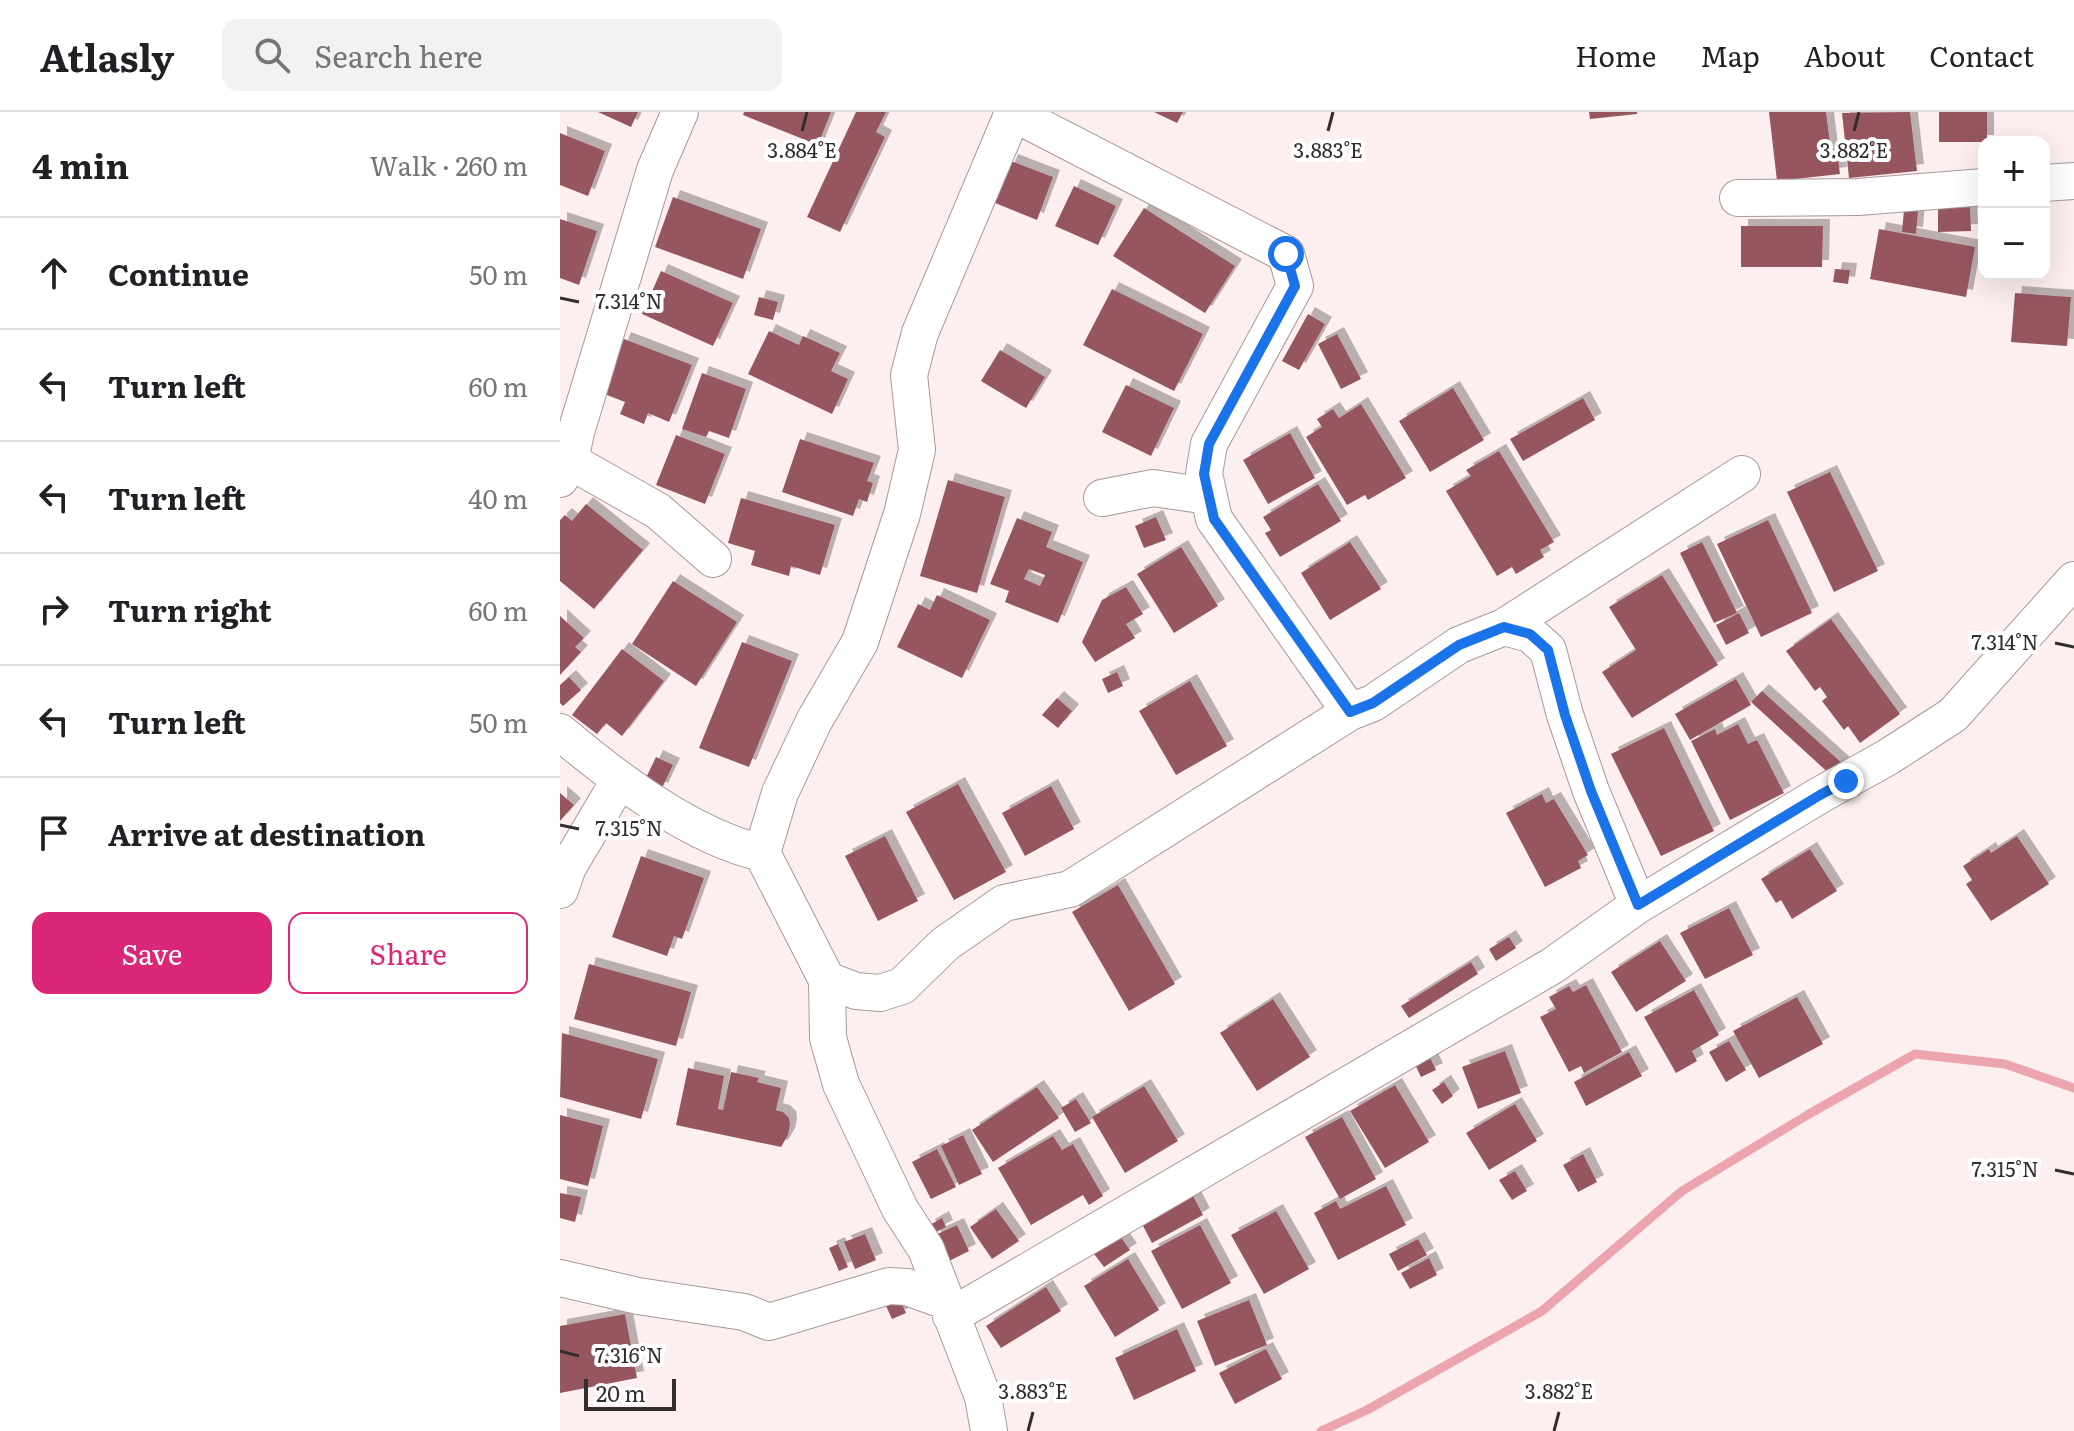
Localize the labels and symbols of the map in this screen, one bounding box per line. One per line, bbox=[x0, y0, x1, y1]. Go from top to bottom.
text: 3.884°E bbox=[767, 134, 837, 164]
text: 3.883°E bbox=[1293, 134, 1363, 164]
text: 3.882°E bbox=[1820, 134, 1888, 164]
route start bbox=[1268, 236, 1304, 272]
text: 7.314°N bbox=[596, 285, 662, 315]
text: 7.314°N bbox=[1972, 626, 2038, 656]
route end bbox=[1828, 763, 1864, 799]
text: 7.315°N bbox=[595, 812, 663, 842]
text: 7.315°N bbox=[1971, 1153, 2039, 1183]
text: 7.316°N bbox=[595, 1339, 663, 1369]
scale bar bbox=[584, 1375, 676, 1411]
text: 3.883°E bbox=[998, 1375, 1068, 1405]
text: 3.882°E bbox=[1525, 1375, 1593, 1405]

